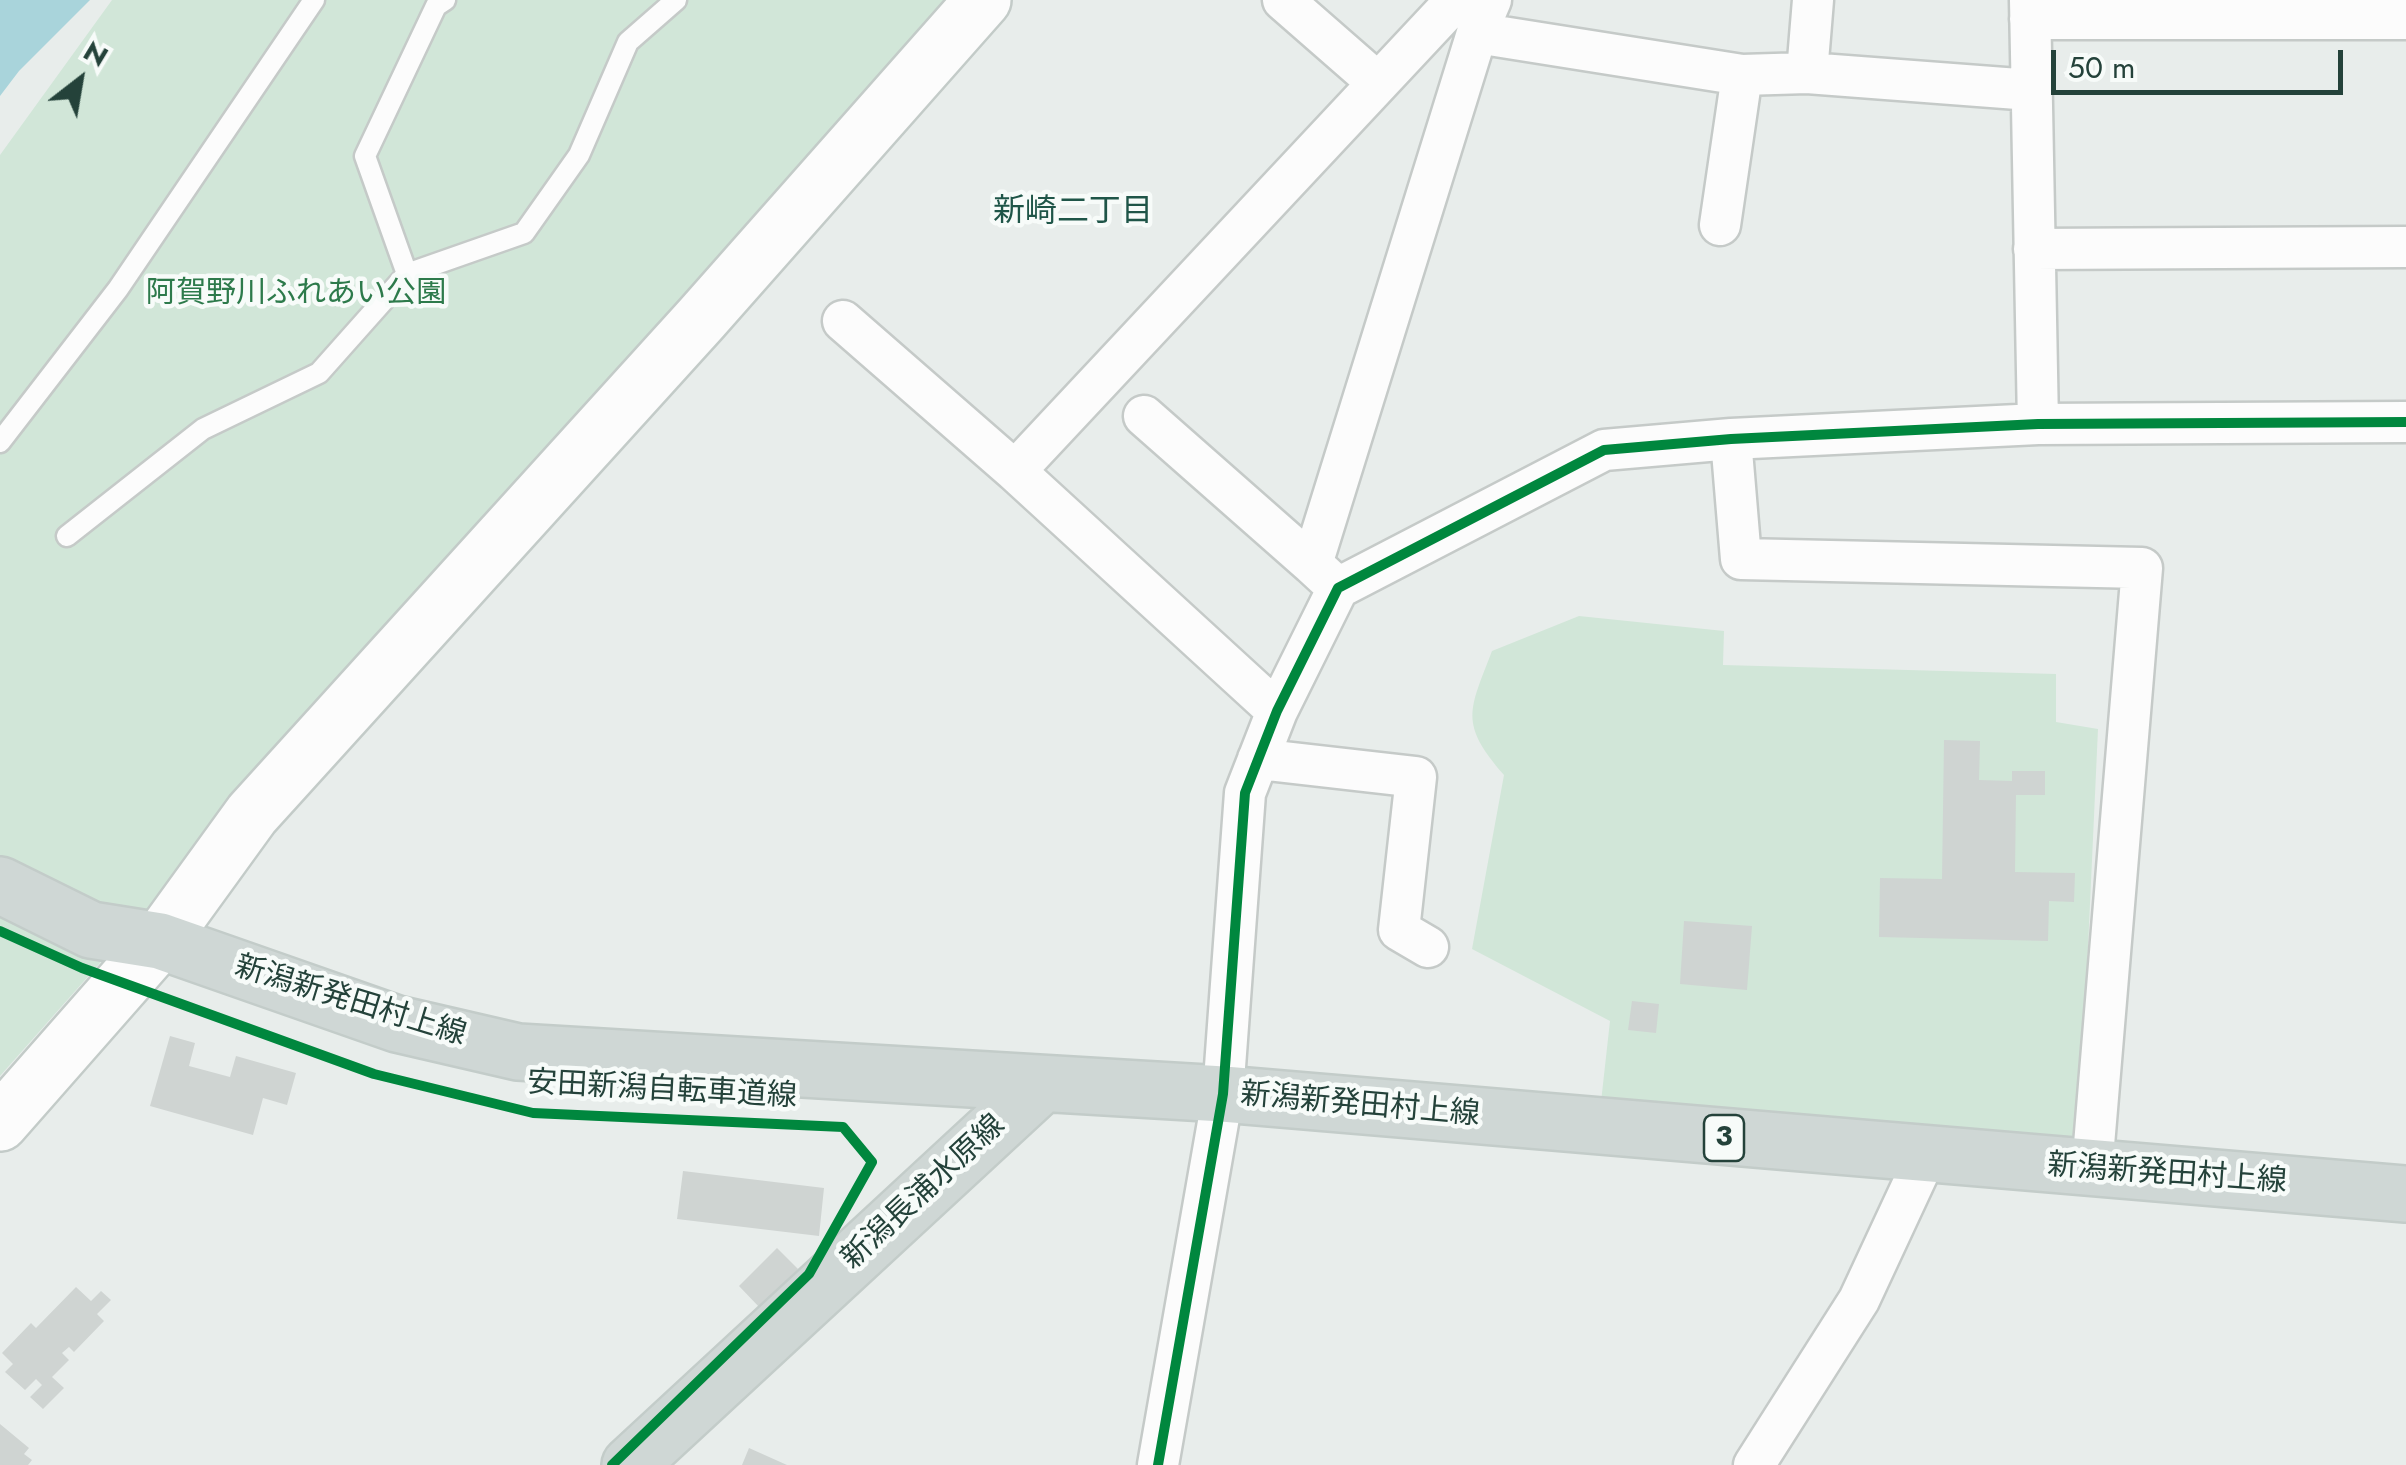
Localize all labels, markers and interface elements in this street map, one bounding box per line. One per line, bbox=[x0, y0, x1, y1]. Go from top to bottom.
north arrow bbox=[30, 30, 130, 130]
scale bar bbox=[2056, 30, 2348, 92]
text: N bbox=[76, 31, 116, 77]
text: 50 m bbox=[2068, 46, 2135, 89]
district label: 新崎二丁目 bbox=[993, 194, 1153, 232]
park label: 阿賀野川ふれあい公園 bbox=[146, 277, 446, 313]
street label: 新潟新発田村上線 bbox=[230, 950, 470, 1054]
street label: 安田新潟自転車道線 bbox=[526, 1066, 798, 1116]
street label: 新潟新発田村上線 bbox=[1239, 1078, 1481, 1134]
street label: 新潟長浦水原線 bbox=[835, 1108, 1013, 1278]
road number: 3 bbox=[1704, 1115, 1744, 1161]
street label: 新潟新発田村上線 bbox=[2046, 1149, 2288, 1201]

